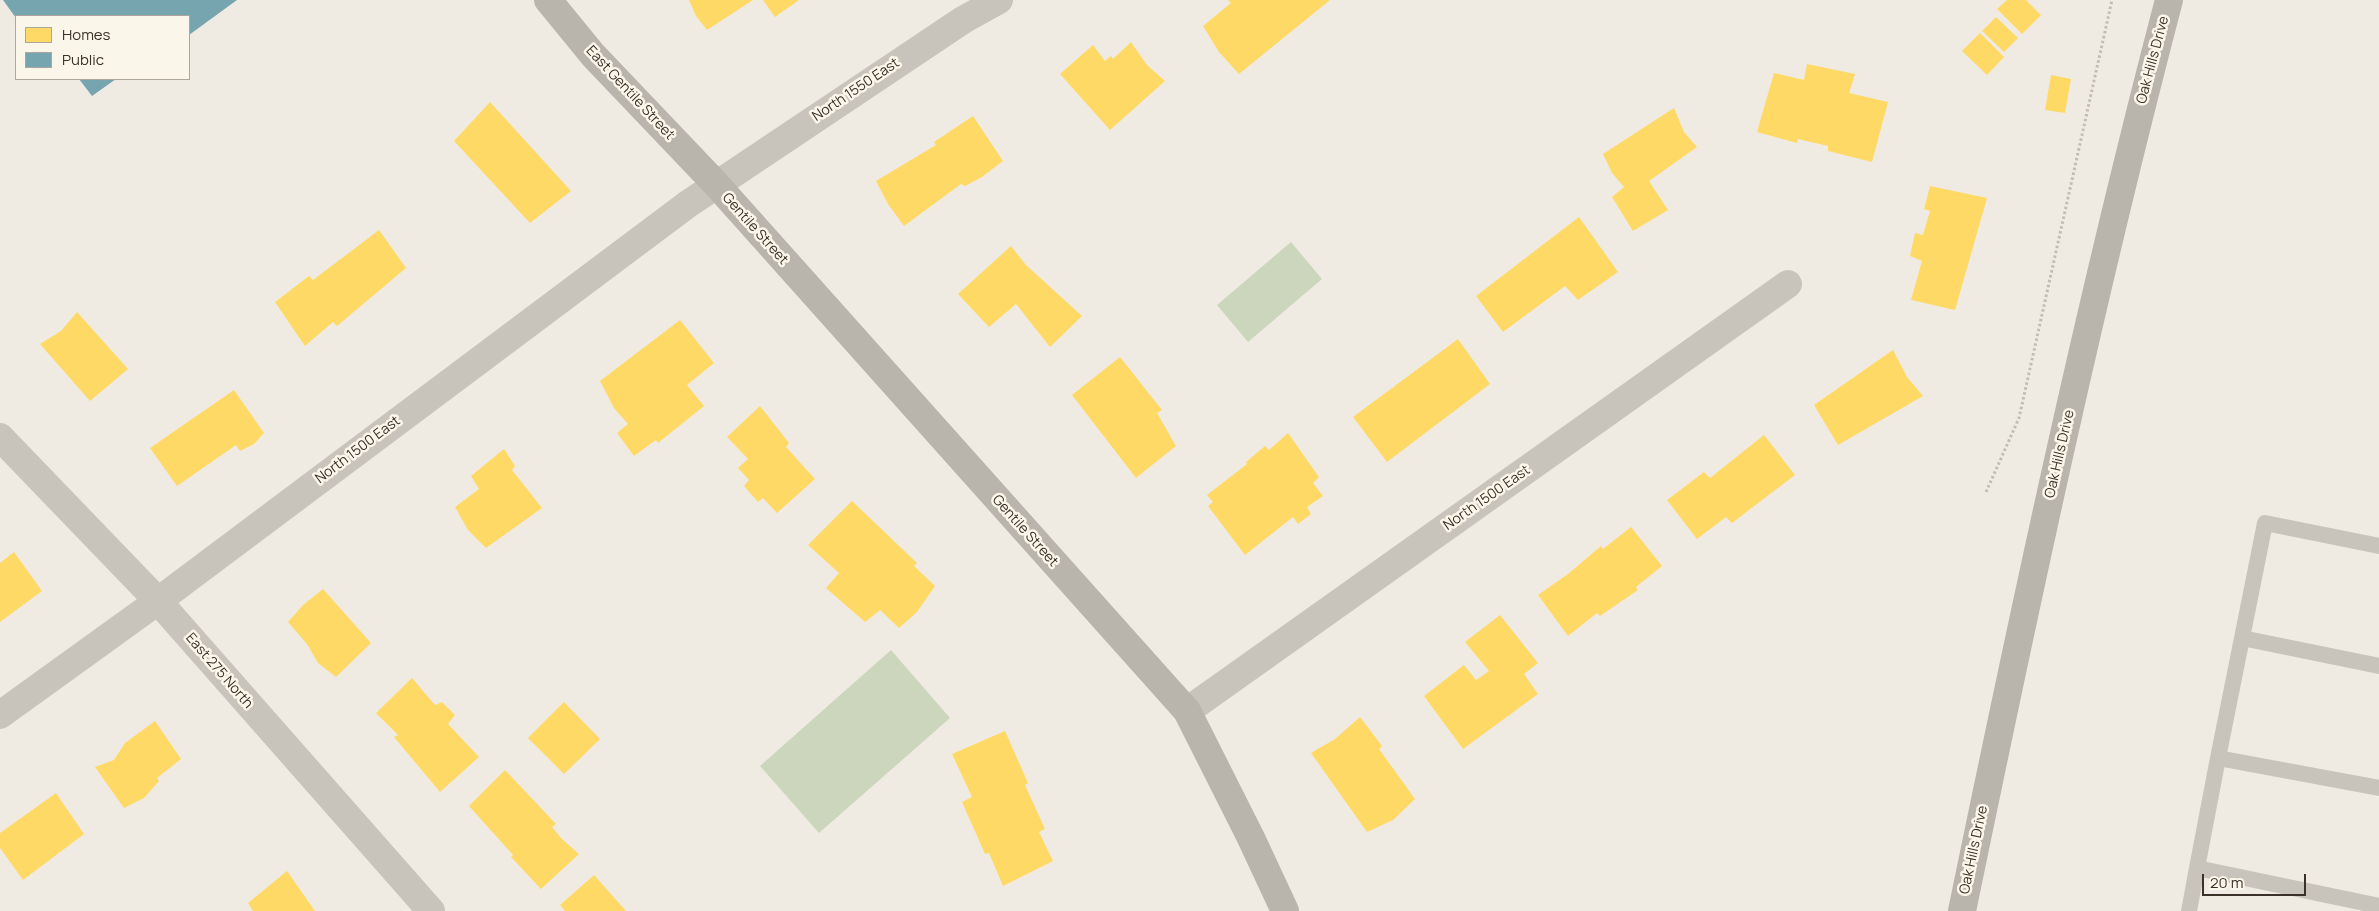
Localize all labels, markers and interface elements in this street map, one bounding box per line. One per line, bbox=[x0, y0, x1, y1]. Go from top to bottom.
street label: Oak Hills Drive bbox=[2133, 14, 2173, 106]
legend bbox=[15, 15, 190, 80]
text: Homes bbox=[62, 24, 110, 45]
street label: East Gentile Street bbox=[582, 43, 678, 143]
text: Public bbox=[62, 49, 104, 70]
street label: North 1550 East bbox=[809, 55, 903, 125]
street label: Gentile Street bbox=[719, 190, 791, 268]
street label: Oak Hills Drive bbox=[2042, 408, 2078, 500]
street label: North 1500 East bbox=[312, 413, 404, 487]
street label: North 1500 East bbox=[1440, 462, 1534, 534]
street label: Gentile Street bbox=[989, 492, 1061, 570]
street label: East 275 North bbox=[182, 630, 256, 712]
street label: Oak Hills Drive bbox=[1956, 804, 1992, 896]
scale bar bbox=[2204, 864, 2308, 896]
text: 20 m bbox=[2210, 872, 2243, 893]

